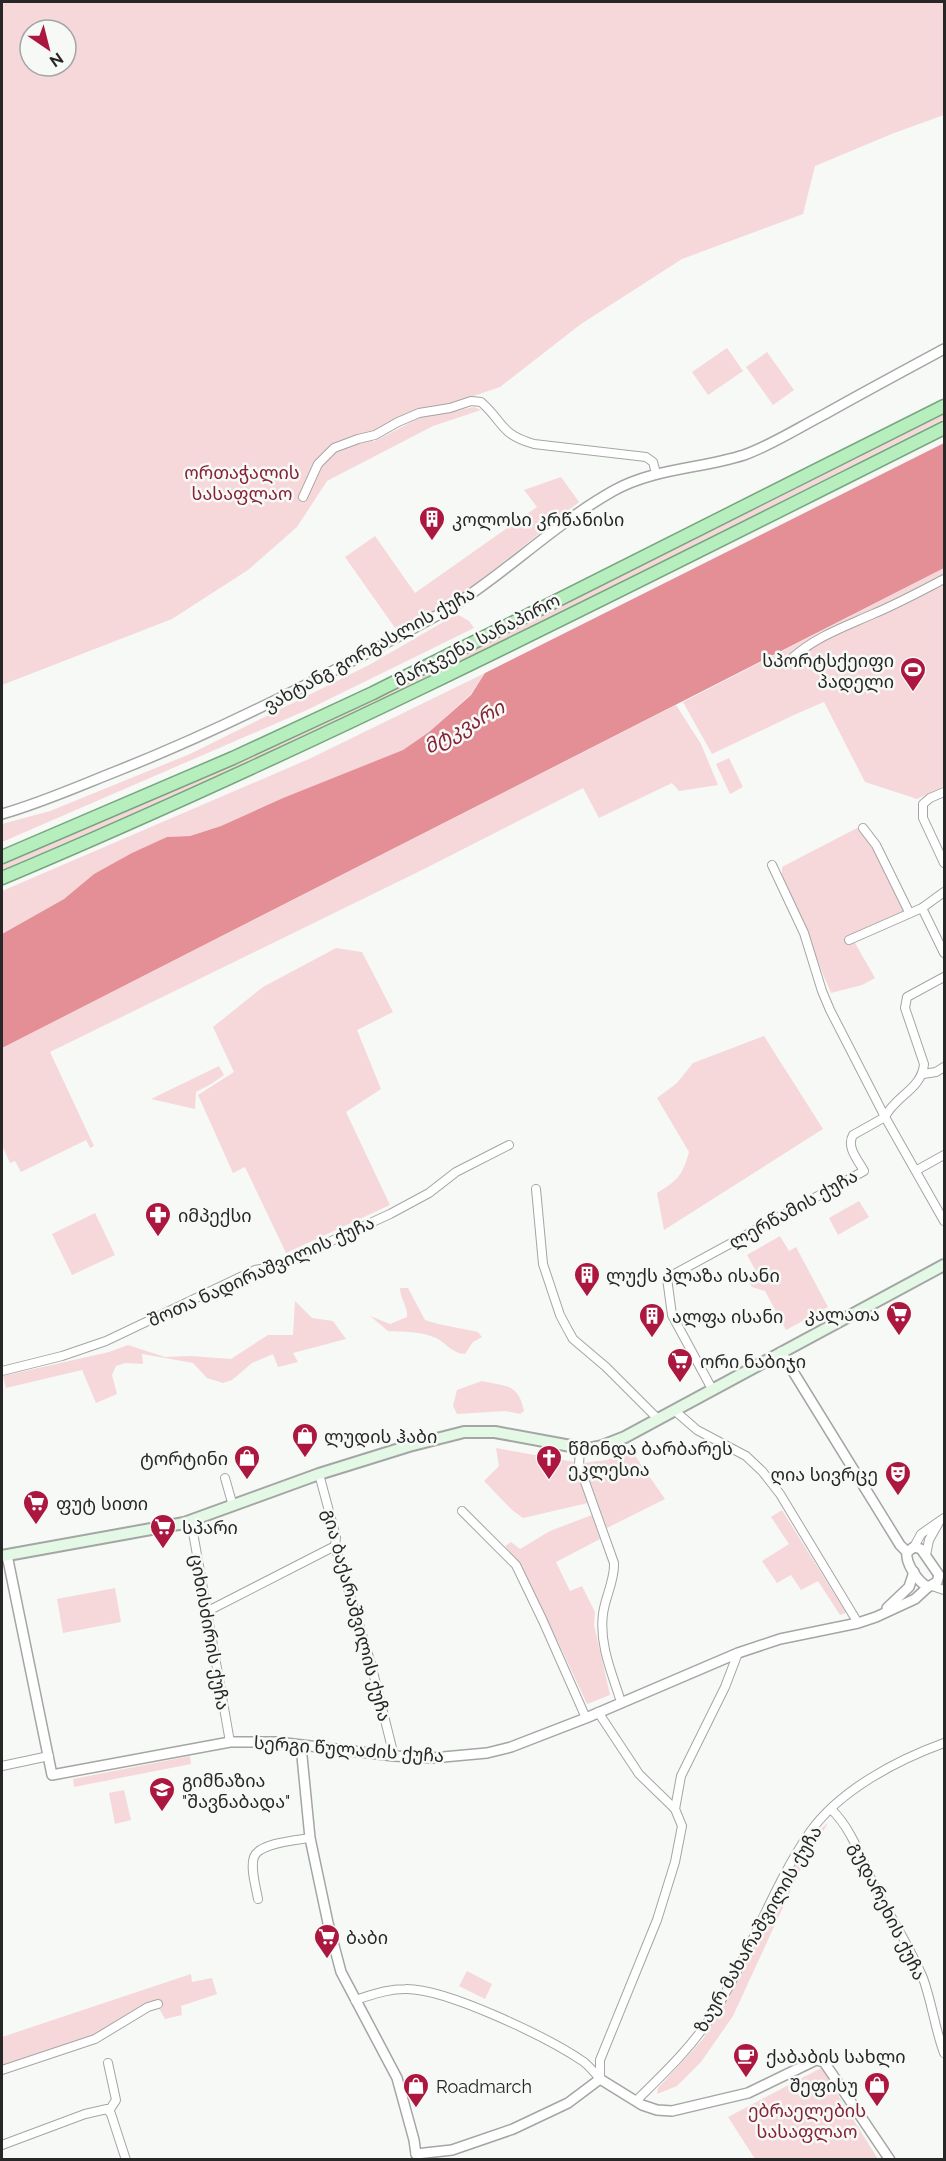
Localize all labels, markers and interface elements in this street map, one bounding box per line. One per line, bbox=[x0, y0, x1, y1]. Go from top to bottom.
north arrow bbox=[18, 18, 78, 78]
text: N bbox=[46, 49, 67, 71]
park label: ორთაჭალის სასაფლაო bbox=[184, 462, 300, 505]
building icon: კოლოსი კრწანისი bbox=[417, 504, 447, 542]
place label: კოლოსი კრწანისი bbox=[452, 509, 624, 531]
street label: ვახტანგ გორგასლის ქუჩა bbox=[260, 582, 479, 717]
street label: მარჯვენა სანაპირო bbox=[391, 589, 564, 692]
place label: სპორტსქეიფი პადელი bbox=[762, 650, 894, 693]
sports icon: სპორტსქეიფი პადელი bbox=[898, 655, 928, 693]
water label: მტკვარი bbox=[420, 694, 510, 759]
street label: ლერწამის ქუჩა bbox=[725, 1165, 862, 1254]
pharmacy icon: იმპექსი bbox=[143, 1200, 173, 1238]
place label: იმპექსი bbox=[178, 1205, 252, 1227]
street label: შოთა ნადირაშვილის ქუჩა bbox=[145, 1211, 378, 1331]
building icon: ლუქს პლაზა ისანი bbox=[572, 1260, 602, 1298]
place label: ლუქს პლაზა ისანი bbox=[606, 1265, 780, 1287]
supermarket icon: კალათა bbox=[884, 1299, 914, 1337]
building icon: ალფა ისანი bbox=[637, 1301, 667, 1339]
place label: კალათა bbox=[805, 1304, 880, 1326]
place label: ალფა ისანი bbox=[672, 1306, 783, 1328]
supermarket icon: ორი ნაბიჯი bbox=[665, 1346, 695, 1384]
place label: ორი ნაბიჯი bbox=[700, 1351, 806, 1373]
shop icon: ლუდის ჰაბი bbox=[290, 1421, 320, 1459]
place label: ლუდის ჰაბი bbox=[324, 1426, 437, 1448]
place label: წმინდა ბარბარეს ეკლესია bbox=[568, 1438, 733, 1481]
shop icon: ტორტინი bbox=[232, 1443, 262, 1481]
church icon: წმინდა ბარბარეს ეკლესია bbox=[534, 1443, 564, 1481]
place label: ტორტინი bbox=[140, 1448, 228, 1470]
theatre icon: ღია სივრცე bbox=[883, 1459, 913, 1497]
place label: ღია სივრცე bbox=[770, 1464, 878, 1486]
supermarket icon: ფუტ სითი bbox=[21, 1488, 51, 1526]
place label: ფუტ სითი bbox=[56, 1493, 148, 1515]
street label: გია ბაქარაშვილის ქუჩა bbox=[318, 1507, 395, 1724]
supermarket icon: სპარი bbox=[148, 1512, 178, 1550]
place label: სპარი bbox=[182, 1517, 238, 1538]
street label: ციხისძირის ქუჩა bbox=[185, 1552, 234, 1712]
street label: სერგი წულაძის ქუჩა bbox=[253, 1732, 445, 1767]
place label: გიმნაზია "შავნაბადა" bbox=[182, 1770, 290, 1813]
school or university icon: გიმნაზია "შავნაბადა" bbox=[147, 1775, 177, 1813]
street label: ზაურ მახარაშვილის ქუჩა bbox=[690, 1822, 827, 2037]
street label: გუდარეხის ქუჩა bbox=[845, 1839, 930, 1984]
supermarket icon: ბაბი bbox=[312, 1922, 342, 1960]
place label: ბაბი bbox=[346, 1927, 388, 1948]
cafe icon: ქაბაბის სახლი bbox=[731, 2041, 761, 2079]
place label: ქაბაბის სახლი bbox=[766, 2046, 906, 2068]
shop icon: შეფისუ bbox=[862, 2070, 892, 2108]
shop icon: Roadmarch bbox=[401, 2071, 431, 2109]
place label: შეფისუ bbox=[790, 2075, 858, 2097]
place label: Roadmarch bbox=[436, 2076, 532, 2097]
park label: ებრაელების სასაფლაო bbox=[748, 2100, 866, 2143]

